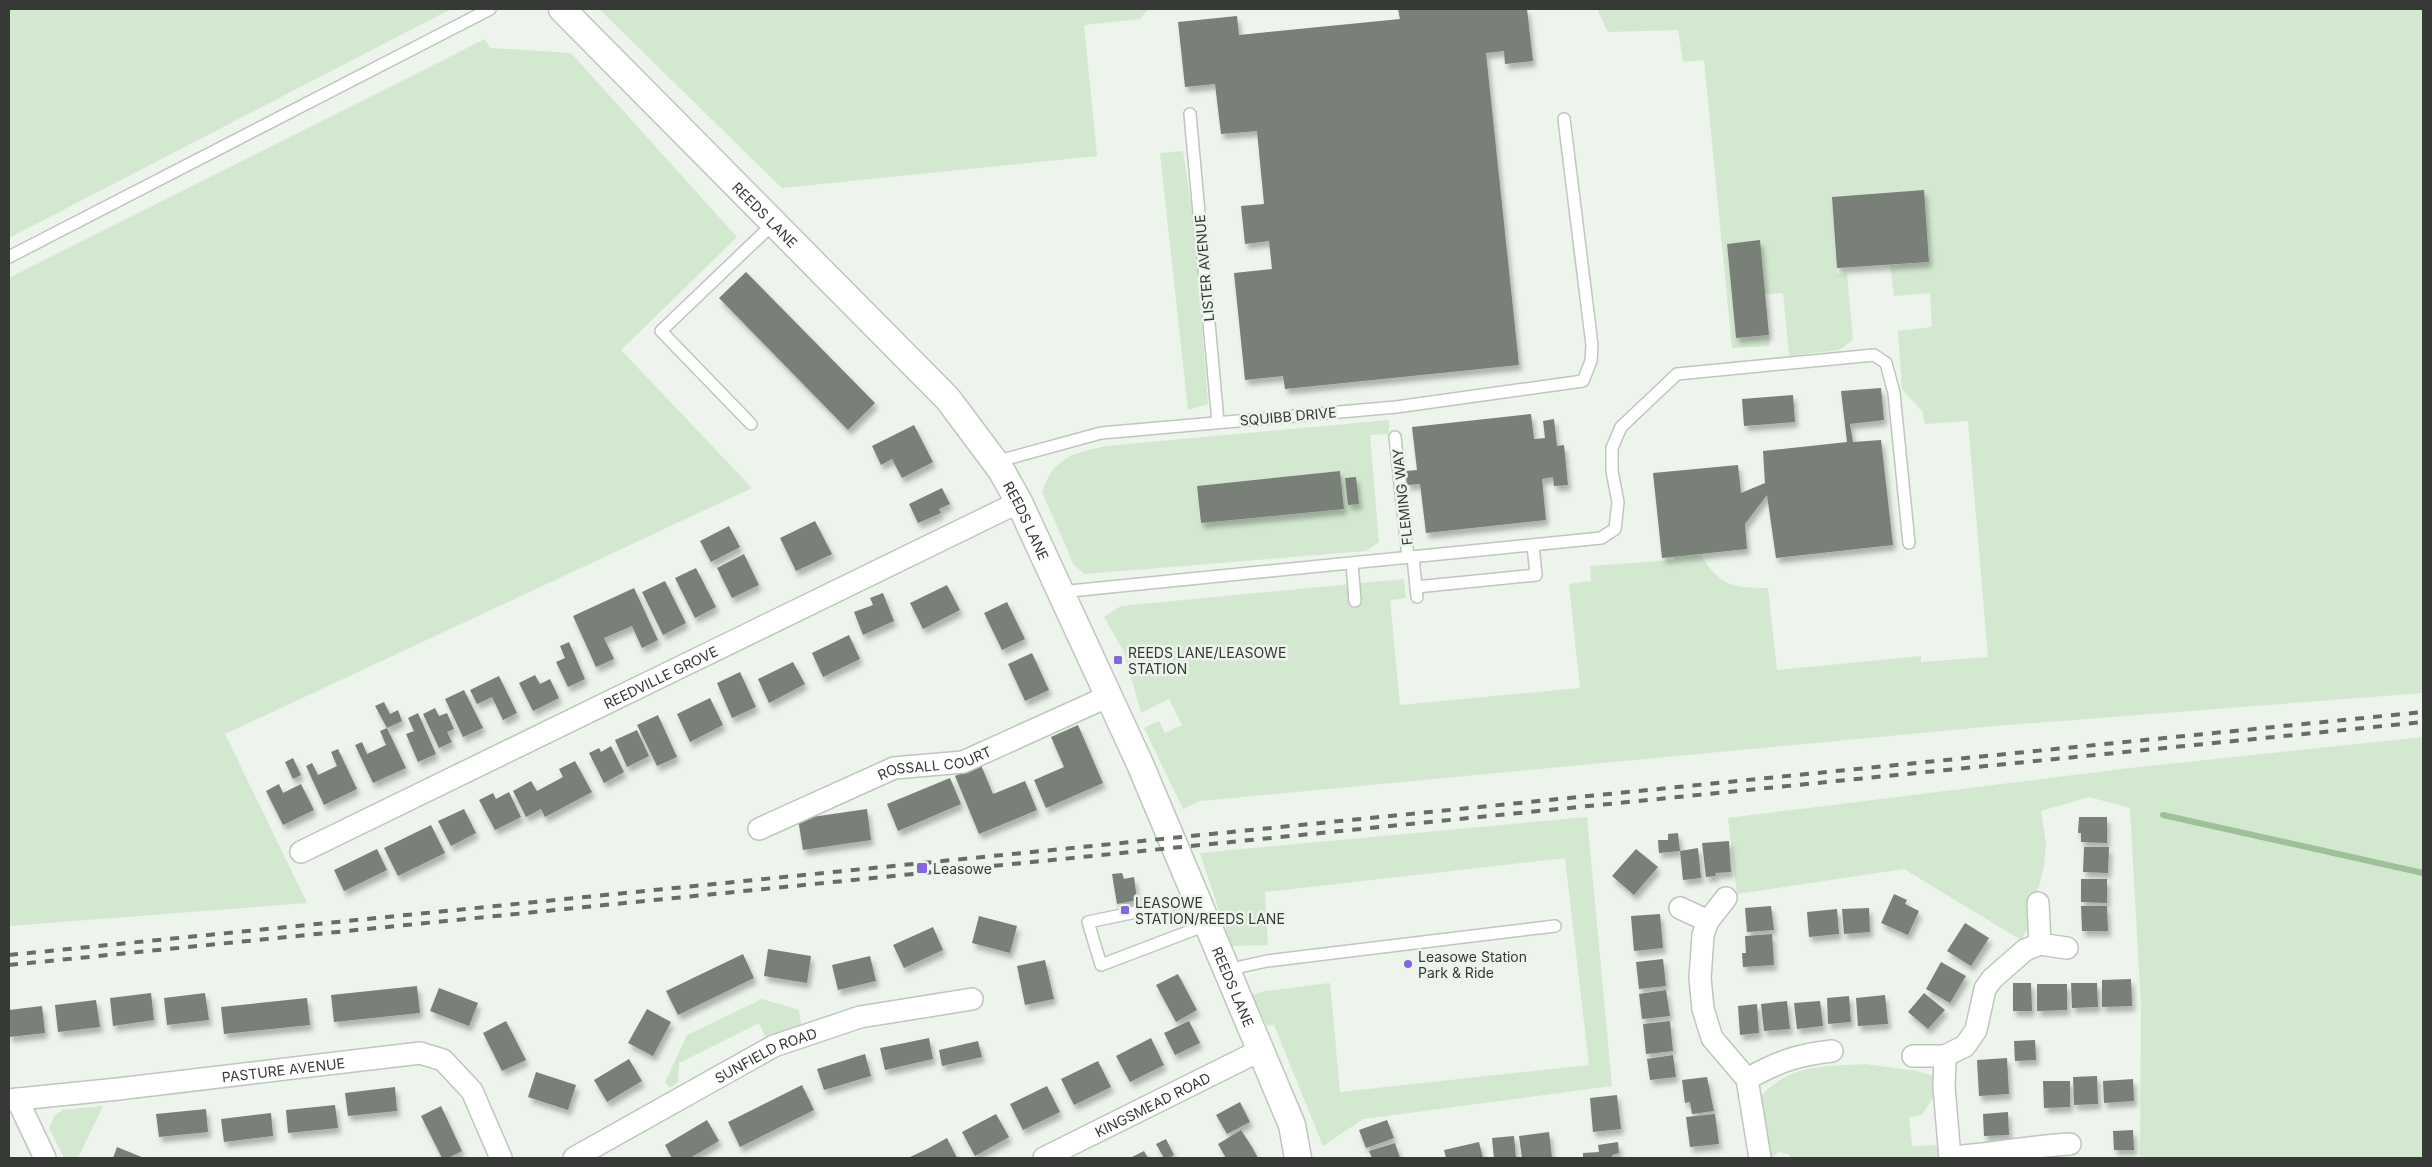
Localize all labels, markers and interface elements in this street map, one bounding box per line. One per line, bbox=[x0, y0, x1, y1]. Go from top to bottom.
street label: REEDS LANE bbox=[729, 178, 801, 251]
street label: LISTER AVENUE bbox=[1191, 214, 1217, 322]
street label: SQUIBB DRIVE bbox=[1239, 403, 1337, 429]
street label: FLEMING WAY bbox=[1388, 447, 1416, 546]
street label: REEDS LANE bbox=[1000, 478, 1053, 562]
street label: REEDVILLE GROVE bbox=[601, 642, 720, 712]
place label: REEDS LANE/LEASOWE STATION bbox=[1128, 644, 1286, 677]
marker: REEDS LANE/LEASOWE STATION bbox=[1112, 654, 1124, 666]
street label: ROSSALL COURT bbox=[875, 742, 994, 783]
place label: Leasowe bbox=[933, 860, 992, 877]
marker: Leasowe bbox=[915, 861, 929, 875]
place label: LEASOWE STATION/REEDS LANE bbox=[1135, 894, 1285, 927]
marker: LEASOWE STATION/REEDS LANE bbox=[1119, 904, 1131, 916]
street label: REEDS LANE bbox=[1209, 944, 1258, 1029]
place label: Leasowe Station Park & Ride bbox=[1418, 948, 1527, 981]
marker: Leasowe Station Park & Ride bbox=[1402, 958, 1414, 970]
street label: SUNFIELD ROAD bbox=[711, 1024, 819, 1086]
street label: PASTURE AVENUE bbox=[221, 1054, 346, 1085]
street label: KINGSMEAD ROAD bbox=[1092, 1068, 1213, 1140]

